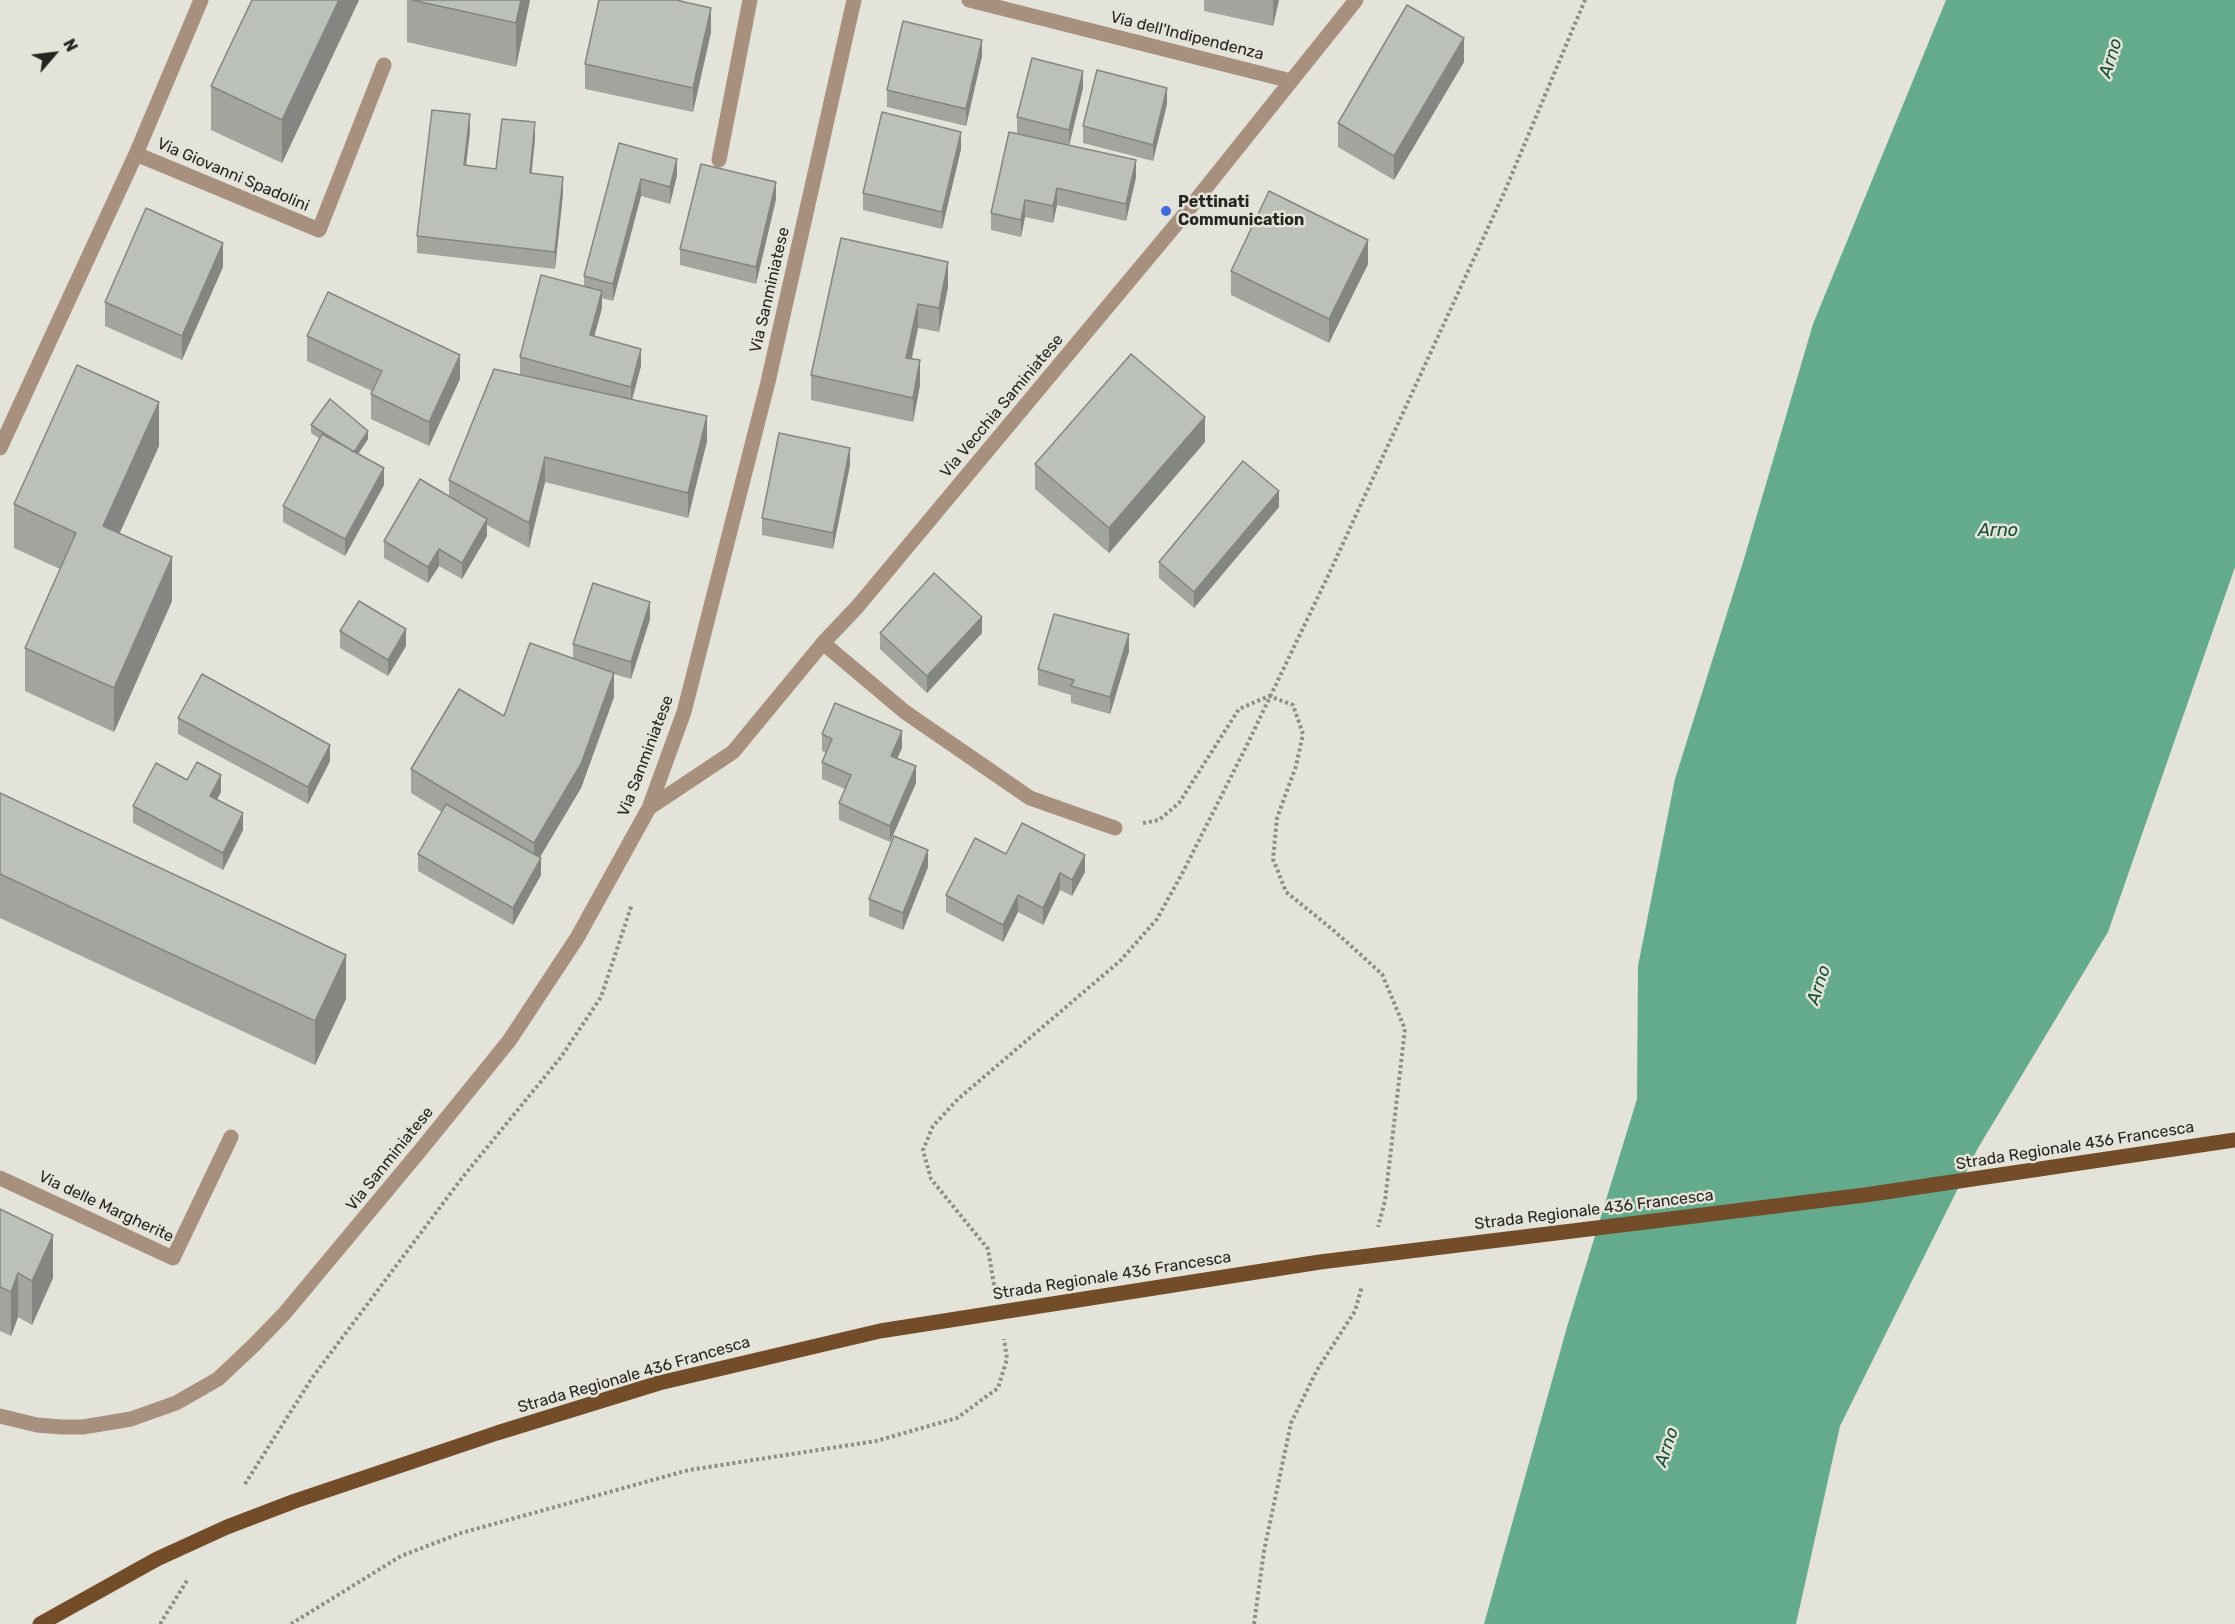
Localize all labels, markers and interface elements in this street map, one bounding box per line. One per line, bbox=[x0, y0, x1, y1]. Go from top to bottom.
street label: Via dell'Indipendenza bbox=[1108, 8, 1266, 64]
north arrow bbox=[24, 24, 84, 84]
text: N bbox=[59, 36, 81, 55]
water label: Arno bbox=[2095, 36, 2127, 80]
street label: Via Giovanni Spadolini bbox=[154, 134, 312, 216]
place label: Pettinati Communication bbox=[1178, 192, 1304, 230]
marker: Pettinati Communication bbox=[1159, 204, 1173, 218]
street label: Via Sanminiatese bbox=[746, 225, 794, 355]
street label: Via Vecchia Saminiatese bbox=[936, 330, 1068, 482]
water label: Arno bbox=[1978, 520, 2018, 542]
street label: Via Sanminiatese bbox=[614, 693, 678, 819]
water label: Arno bbox=[1803, 963, 1835, 1007]
street label: Via Sanminiatese bbox=[342, 1103, 438, 1215]
street label: Strada Regionale 436 Francesca bbox=[1955, 1118, 2195, 1174]
street label: Via delle Margherite bbox=[35, 1167, 177, 1247]
street label: Strada Regionale 436 Francesca bbox=[1473, 1186, 1715, 1234]
street label: Strada Regionale 436 Francesca bbox=[992, 1248, 1232, 1304]
street label: Strada Regionale 436 Francesca bbox=[516, 1333, 752, 1417]
water label: Arno bbox=[1651, 1425, 1683, 1469]

